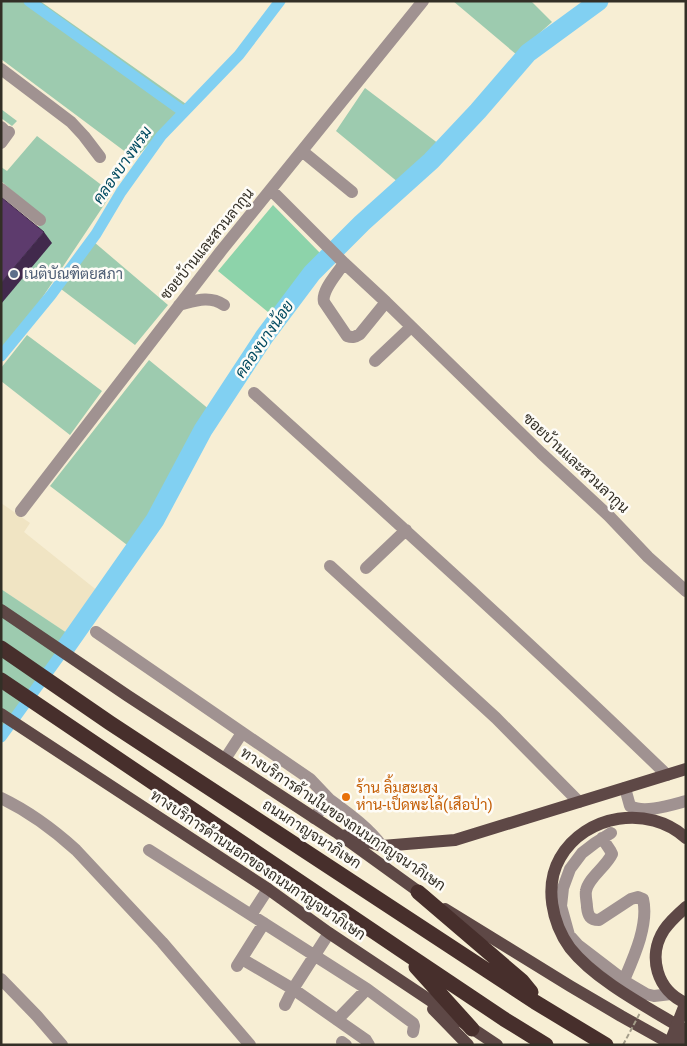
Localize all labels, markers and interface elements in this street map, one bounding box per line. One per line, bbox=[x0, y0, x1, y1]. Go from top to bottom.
water label: คลองบางพรม bbox=[88, 123, 156, 207]
street label: ซอยบ้านและสวนลากูน bbox=[156, 184, 258, 304]
place label: เนติบัณฑิตยสภา bbox=[24, 265, 123, 283]
marker: เนติบัณฑิตยสภา bbox=[8, 268, 20, 280]
water label: คลองบางน้อย bbox=[229, 296, 297, 381]
street label: ซอยบ้านและสวนลากูน bbox=[518, 408, 634, 518]
street label: ทางบริการด้านในของถนนกาญจนาภิเษก bbox=[237, 743, 449, 895]
place label: ร้าน ลิ้มฮะเฮง ห่าน-เป็ดพะโล้(เสือป่า) bbox=[356, 774, 493, 814]
street label: ทางบริการด้านนอกของถนนกาญจนาภิเษก bbox=[147, 785, 369, 944]
marker: ร้าน ลิ้มฮะเฮง ห่าน-เป็ดพะโล้(เสือป่า) bbox=[340, 791, 352, 803]
street label: ถนนกาญจนาภิเษก bbox=[259, 795, 365, 873]

